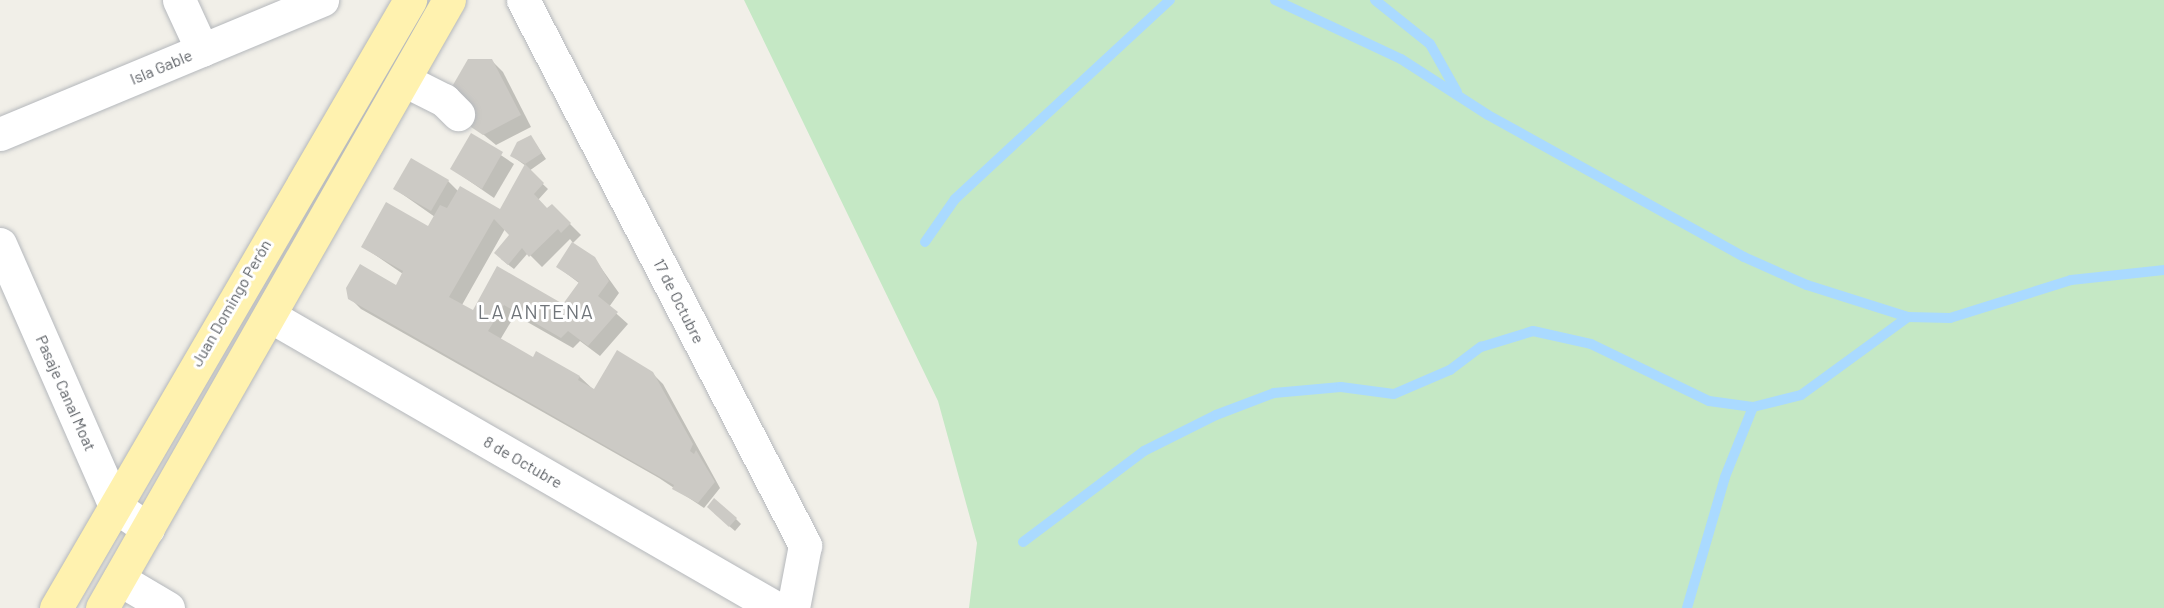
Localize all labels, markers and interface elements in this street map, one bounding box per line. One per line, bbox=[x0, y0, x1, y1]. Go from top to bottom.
street label: Isla Gable bbox=[127, 45, 195, 89]
street label: Juan Domingo Perón bbox=[187, 236, 275, 370]
street label: 17 de Octubre bbox=[649, 255, 709, 347]
district label: LA ANTENA bbox=[478, 299, 594, 323]
street label: Pasaje Canal Moat bbox=[32, 332, 100, 454]
street label: 8 de Octubre bbox=[480, 432, 566, 492]

